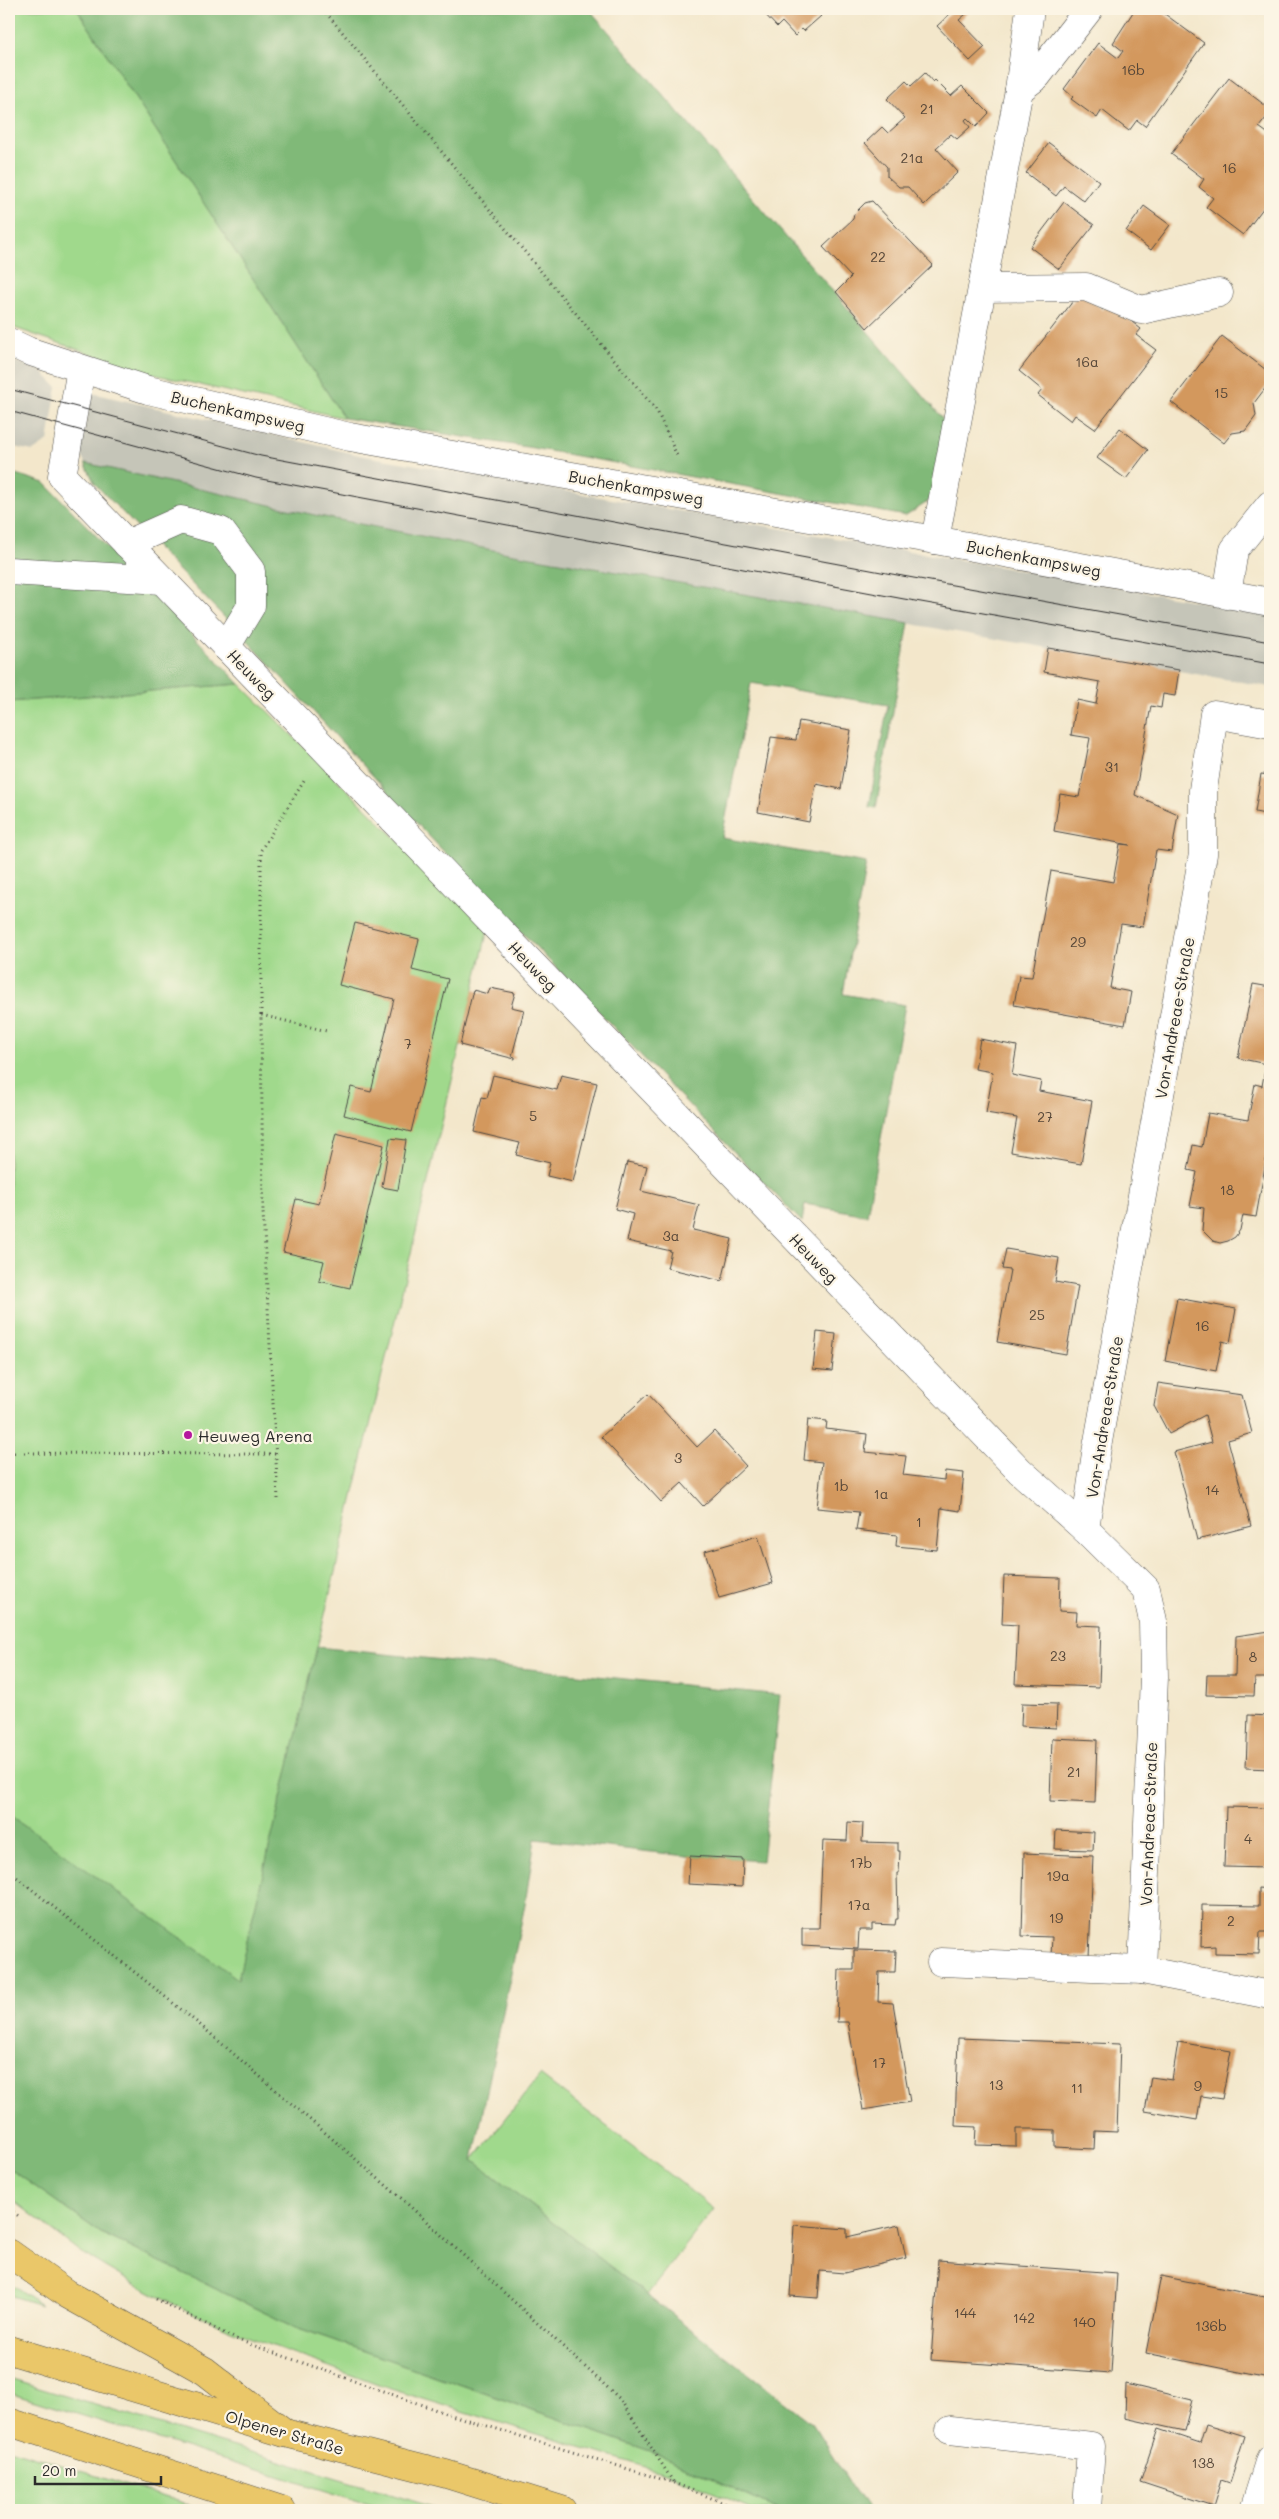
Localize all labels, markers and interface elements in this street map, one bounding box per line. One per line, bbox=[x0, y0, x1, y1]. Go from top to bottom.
house number: 16b bbox=[1121, 60, 1145, 79]
house number: 21 bbox=[920, 99, 934, 118]
house number: 21a bbox=[901, 148, 923, 167]
house number: 16 bbox=[1222, 158, 1236, 177]
house number: 22 bbox=[870, 247, 886, 266]
house number: 16a bbox=[1075, 352, 1099, 371]
house number: 15 bbox=[1214, 383, 1228, 402]
street label: Buchenkampsweg bbox=[169, 385, 307, 437]
street label: Buchenkampsweg bbox=[567, 465, 705, 509]
street label: Buchenkampsweg bbox=[965, 535, 1103, 581]
street label: Heuweg bbox=[223, 645, 281, 703]
house number: 31 bbox=[1105, 757, 1119, 776]
house number: 29 bbox=[1070, 932, 1086, 951]
street label: Von-Andreae-Straße bbox=[1149, 935, 1199, 1101]
street label: Heuweg bbox=[504, 937, 562, 995]
house number: 7 bbox=[404, 1034, 412, 1053]
house number: 5 bbox=[529, 1106, 537, 1125]
house number: 27 bbox=[1037, 1107, 1053, 1126]
house number: 18 bbox=[1220, 1180, 1234, 1199]
house number: 3a bbox=[663, 1226, 679, 1245]
street label: Heuweg bbox=[785, 1229, 843, 1287]
house number: 25 bbox=[1029, 1305, 1045, 1324]
house number: 16 bbox=[1195, 1316, 1209, 1335]
street label: Von-Andreae-Straße bbox=[1081, 1334, 1127, 1500]
place label: Heuweg Arena bbox=[198, 1425, 313, 1446]
marker: Heuweg Arena bbox=[182, 1429, 194, 1441]
house number: 3 bbox=[674, 1448, 682, 1467]
house number: 1b bbox=[833, 1476, 849, 1495]
house number: 14 bbox=[1205, 1480, 1220, 1499]
house number: 1a bbox=[874, 1484, 888, 1503]
house number: 1 bbox=[916, 1512, 922, 1531]
house number: 23 bbox=[1050, 1646, 1066, 1665]
house number: 8 bbox=[1249, 1647, 1257, 1666]
street label: Von-Andreae-Straße bbox=[1135, 1742, 1161, 1906]
house number: 21 bbox=[1067, 1762, 1081, 1781]
house number: 4 bbox=[1244, 1829, 1253, 1848]
house number: 17b bbox=[850, 1853, 873, 1872]
house number: 19a bbox=[1046, 1866, 1070, 1885]
house number: 17a bbox=[848, 1895, 870, 1914]
house number: 19 bbox=[1049, 1908, 1063, 1927]
house number: 2 bbox=[1227, 1911, 1235, 1930]
house number: 17 bbox=[872, 2053, 886, 2072]
house number: 13 bbox=[989, 2075, 1003, 2094]
house number: 9 bbox=[1194, 2076, 1202, 2095]
house number: 11 bbox=[1071, 2078, 1083, 2097]
house number: 144 bbox=[954, 2303, 977, 2322]
house number: 142 bbox=[1013, 2308, 1035, 2327]
house number: 140 bbox=[1072, 2312, 1096, 2331]
house number: 136b bbox=[1195, 2316, 1227, 2335]
street label: Olpener Straße bbox=[223, 2405, 347, 2459]
house number: 138 bbox=[1192, 2453, 1214, 2472]
scale bar bbox=[35, 2454, 161, 2486]
text: 20 m bbox=[42, 2460, 76, 2480]

